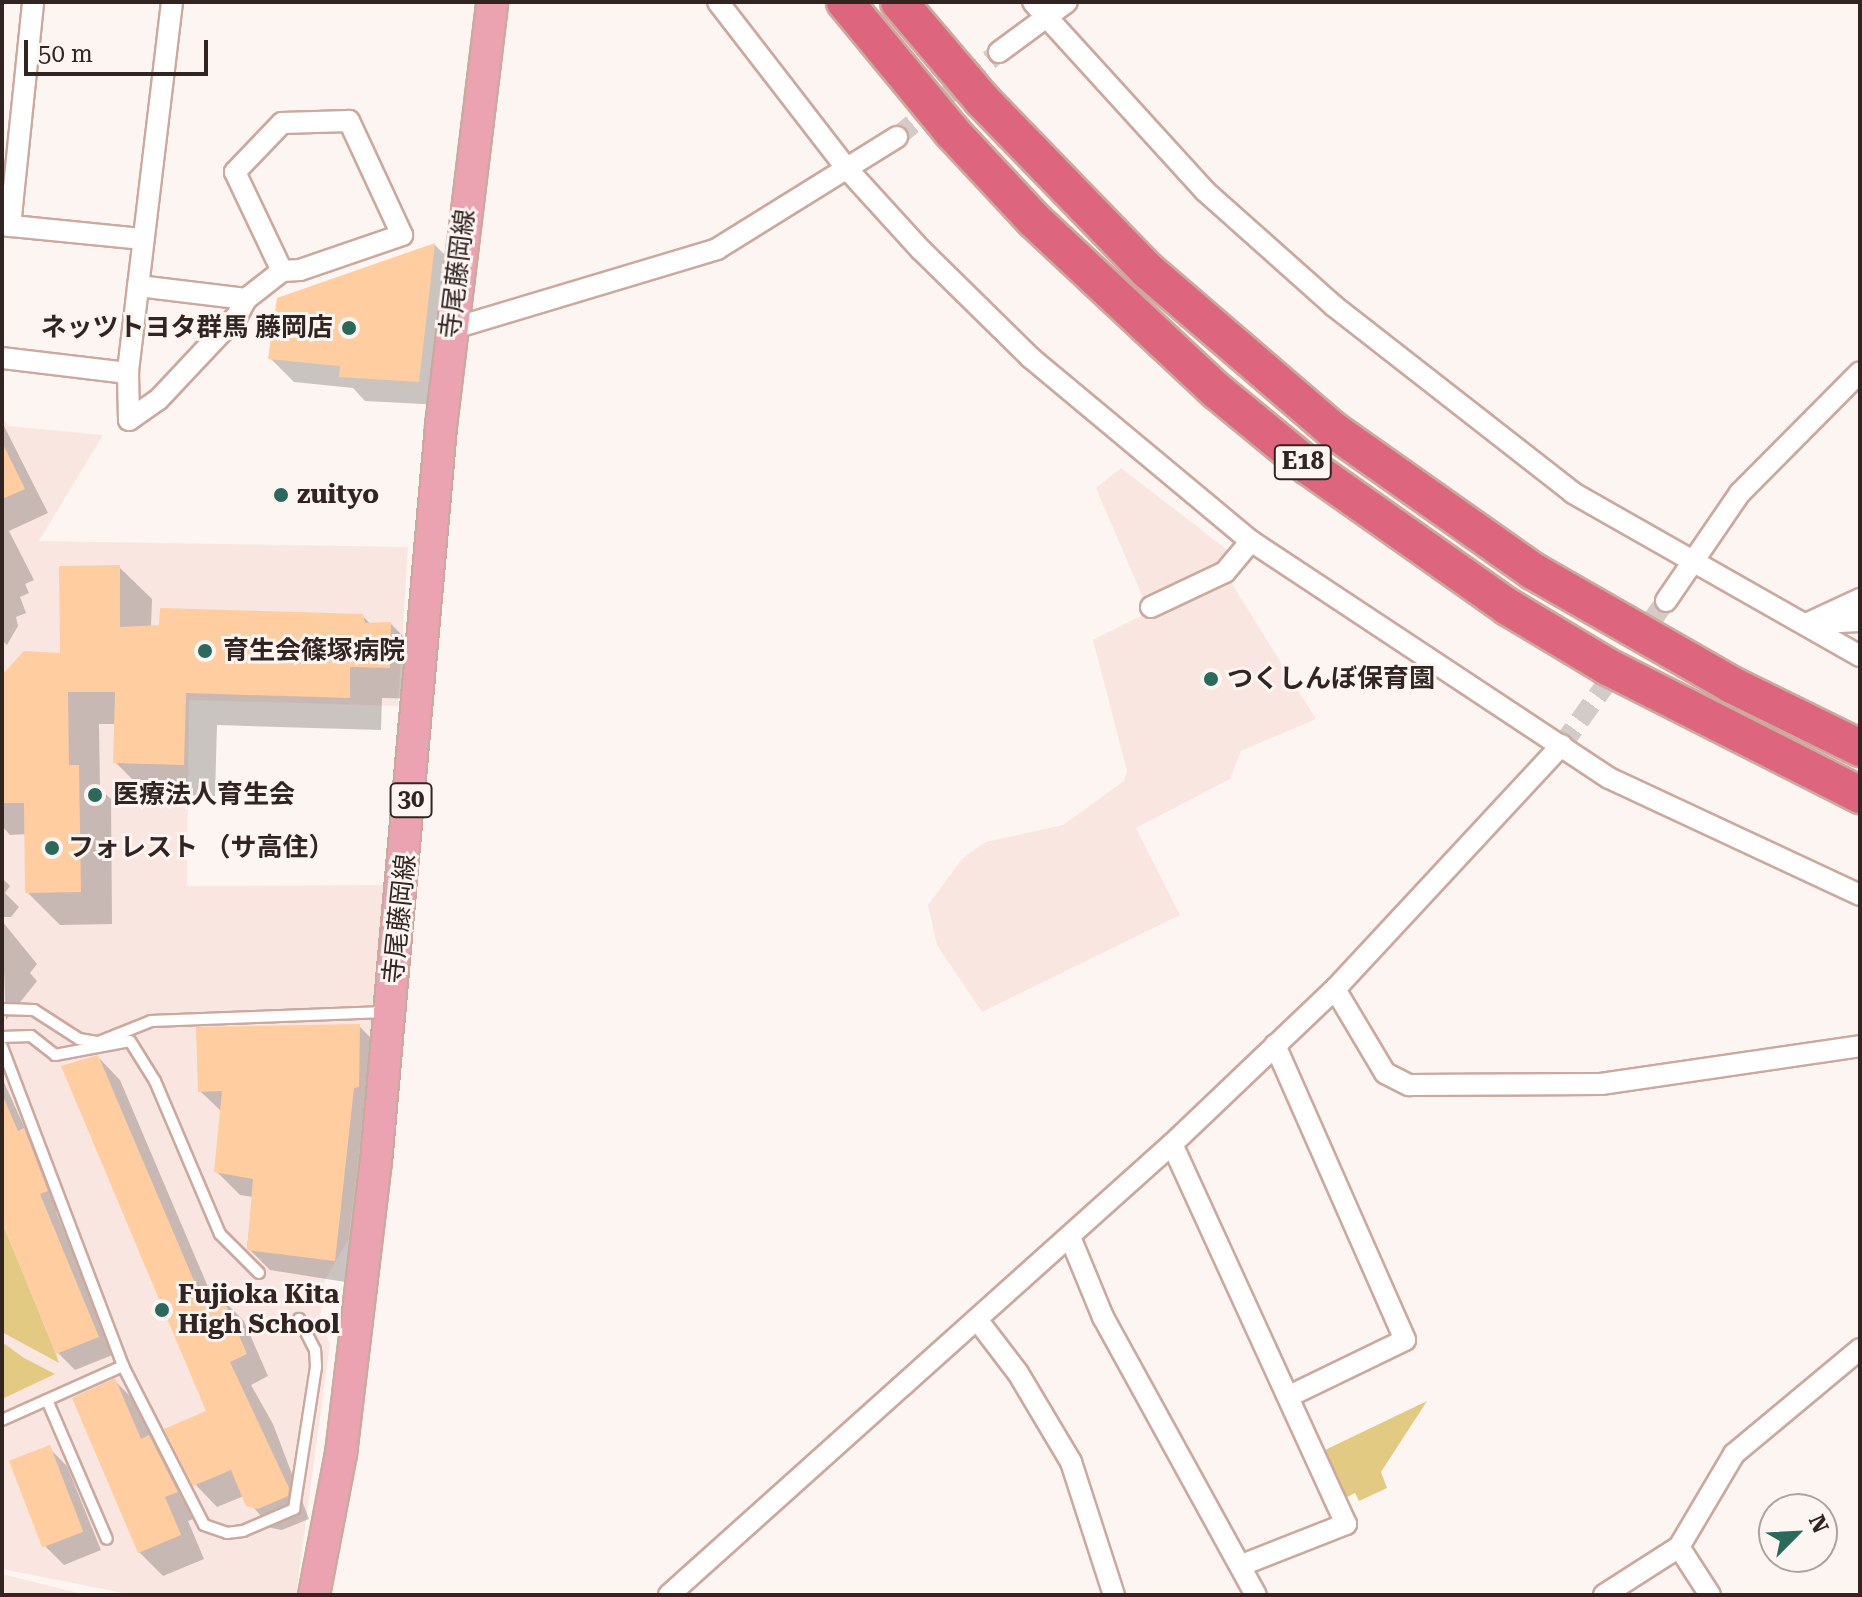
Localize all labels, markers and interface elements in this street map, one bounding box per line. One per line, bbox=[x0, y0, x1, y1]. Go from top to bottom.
scale bar bbox=[28, 24, 212, 74]
text: 50 m bbox=[38, 40, 93, 68]
street label: 寺尾藤岡線 bbox=[435, 208, 481, 340]
place label: ネッツトヨタ群馬 藤岡店 bbox=[40, 312, 333, 344]
marker: ネッツトヨタ群馬 藤岡店 bbox=[340, 319, 358, 337]
road number: E18 bbox=[1273, 442, 1333, 482]
place label: zuityo bbox=[297, 479, 379, 511]
marker: zuityo bbox=[272, 486, 290, 504]
place label: 育生会篠塚病院 bbox=[223, 635, 405, 667]
marker: 育生会篠塚病院 bbox=[194, 640, 216, 662]
place label: つくしんぼ保育園 bbox=[1227, 663, 1435, 695]
marker: つくしんぼ保育園 bbox=[1202, 670, 1220, 688]
place label: 医療法人育生会 bbox=[113, 779, 295, 811]
road number: 30 bbox=[389, 780, 433, 820]
marker: 医療法人育生会 bbox=[84, 784, 106, 806]
place label: フォレスト （サ高住） bbox=[68, 832, 335, 864]
marker: フォレスト （サ高住） bbox=[43, 839, 61, 857]
street label: 寺尾藤岡線 bbox=[378, 853, 422, 985]
place label: Fujioka Kita High School bbox=[178, 1279, 340, 1340]
marker: Fujioka Kita High School bbox=[153, 1301, 171, 1319]
north arrow bbox=[1758, 1493, 1838, 1573]
text: N bbox=[1804, 1511, 1833, 1537]

